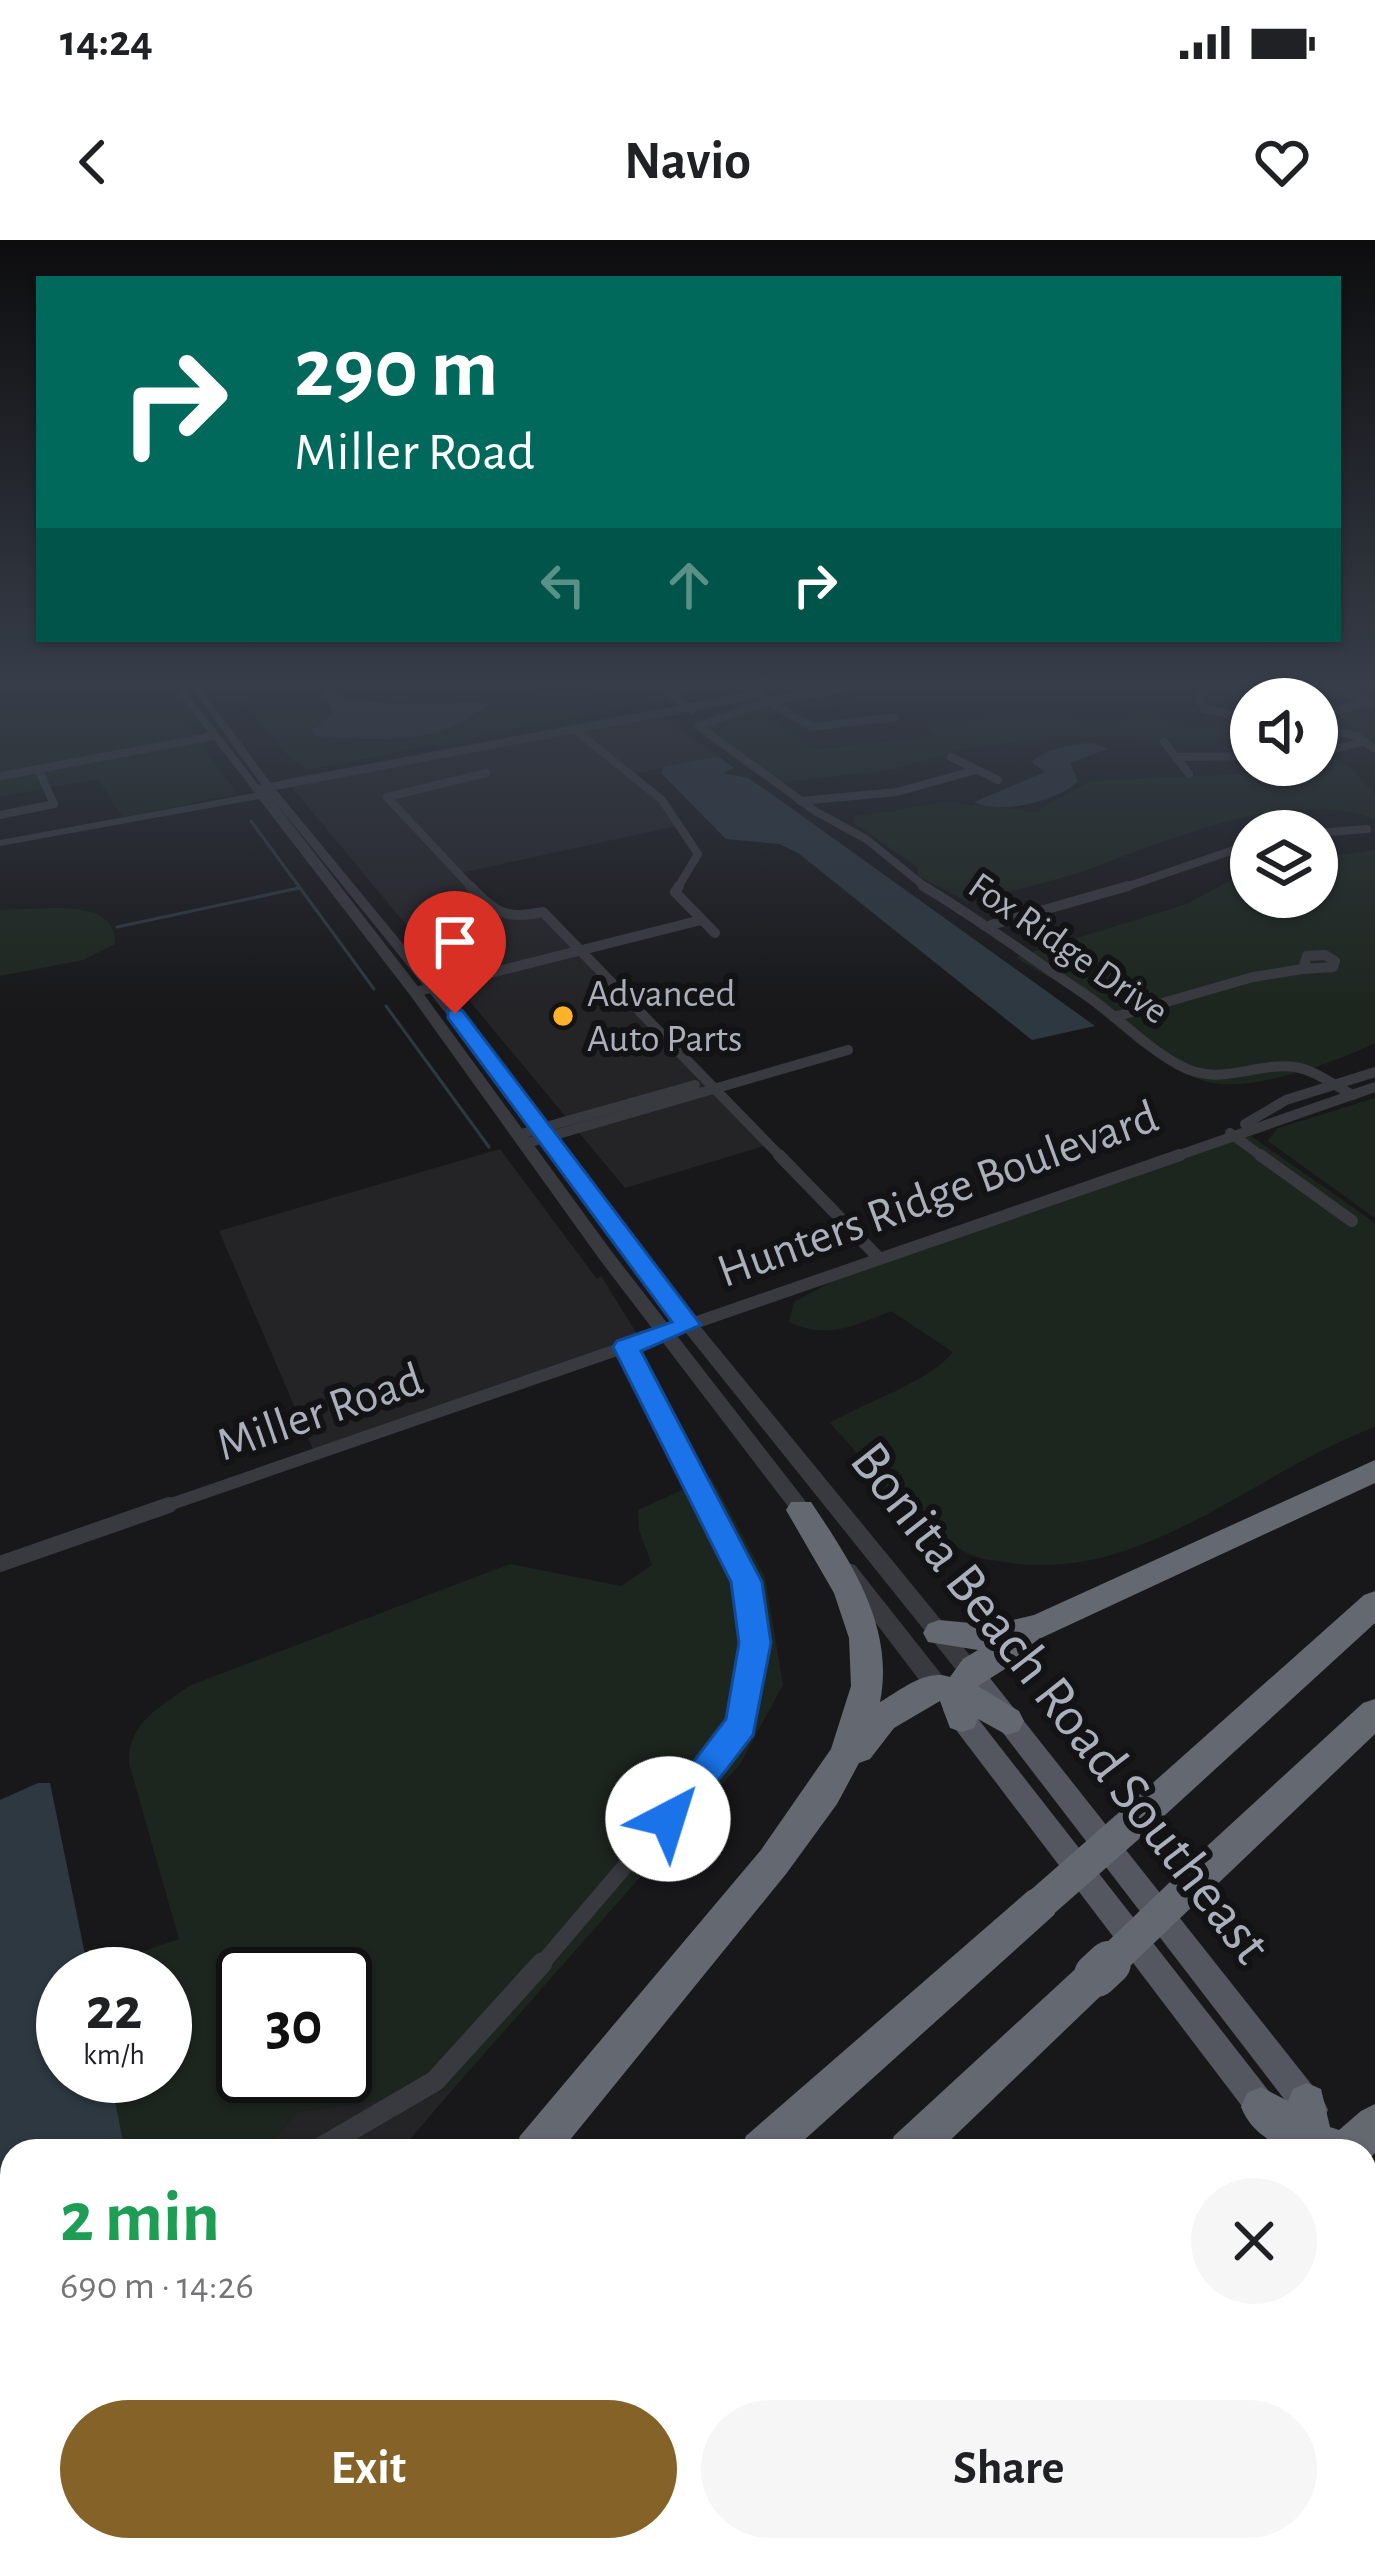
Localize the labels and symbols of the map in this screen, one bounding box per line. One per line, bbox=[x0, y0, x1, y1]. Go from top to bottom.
street label: Fox Ridge Drive bbox=[961, 866, 1175, 1032]
pin bbox=[404, 891, 506, 1014]
place label: Advanced Auto Parts bbox=[587, 975, 743, 1059]
marker: Advanced Auto Parts bbox=[550, 1003, 576, 1029]
street label: Hunters Ridge Boulevard bbox=[712, 1093, 1164, 1297]
street label: Miller Road bbox=[211, 1355, 429, 1471]
street label: Bonita Beach Road Southeast bbox=[839, 1432, 1281, 1974]
position arrow bbox=[605, 1756, 731, 1882]
speed limit sign: 30 bbox=[216, 1947, 372, 2103]

